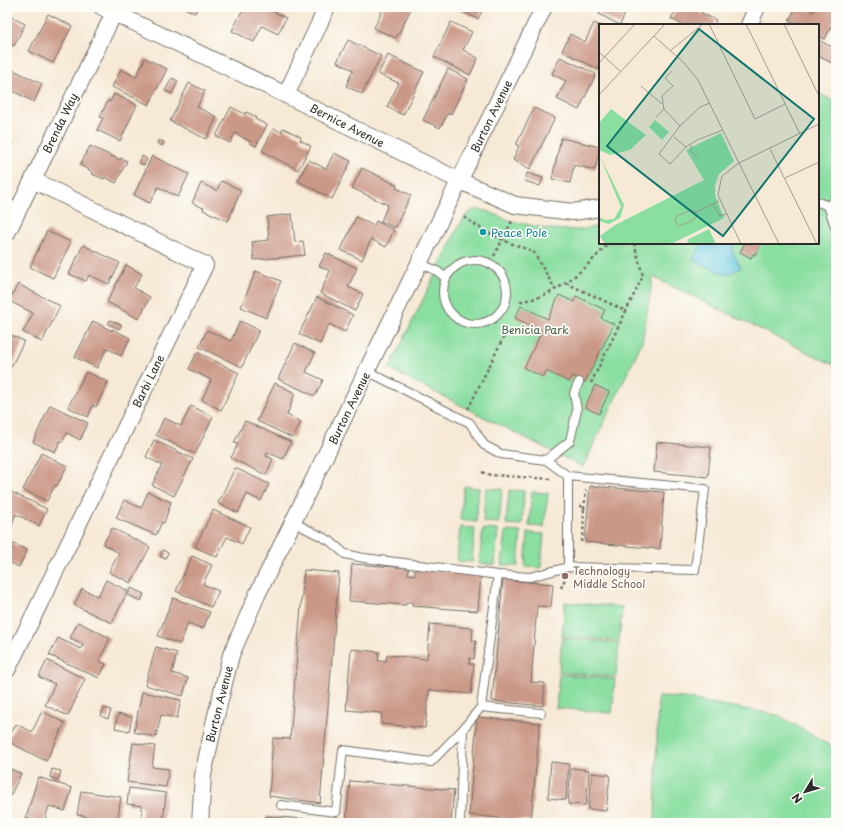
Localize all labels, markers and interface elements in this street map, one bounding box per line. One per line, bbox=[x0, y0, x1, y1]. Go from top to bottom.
inset map bbox=[599, 24, 819, 244]
street label: Burton Avenue bbox=[466, 77, 516, 155]
street label: Brenda Way bbox=[38, 90, 82, 156]
street label: Bernice Avenue bbox=[307, 99, 387, 151]
place label: Peace Pole bbox=[491, 224, 547, 241]
marker: Peace Pole bbox=[478, 227, 488, 237]
park label: Benicia Park bbox=[501, 321, 569, 338]
street label: Barbi Lane bbox=[128, 351, 168, 411]
street label: Burton Avenue bbox=[324, 369, 374, 447]
place label: Technology Middle School bbox=[573, 562, 645, 592]
marker: Technology Middle School bbox=[560, 571, 570, 581]
street label: Burton Avenue bbox=[201, 664, 237, 744]
north arrow bbox=[785, 772, 825, 812]
text: N bbox=[787, 790, 806, 807]

